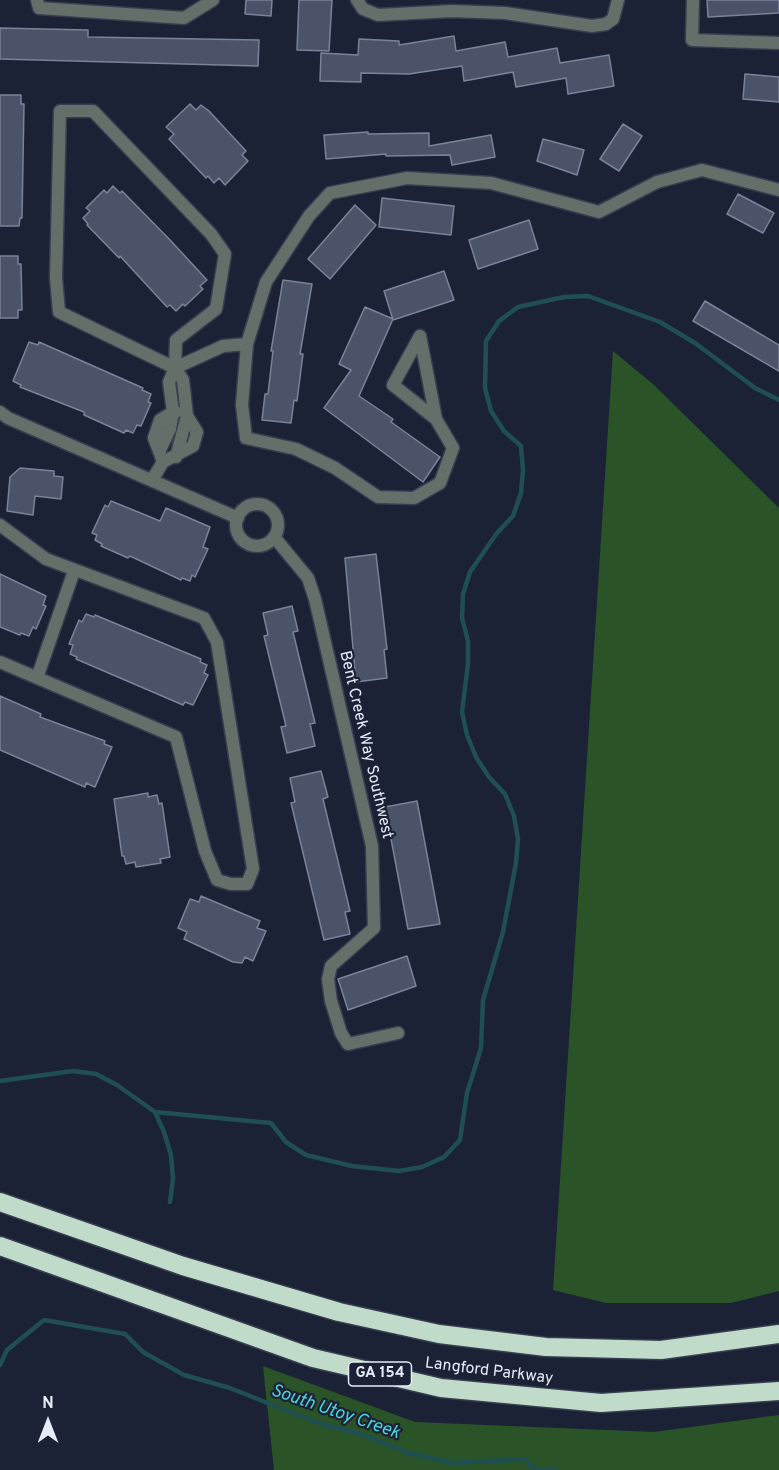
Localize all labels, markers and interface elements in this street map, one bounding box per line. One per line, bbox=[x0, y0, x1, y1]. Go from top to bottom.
street label: Bent Creek Way Southwest bbox=[334, 649, 396, 841]
street label: Langford Parkway bbox=[424, 1355, 554, 1389]
road number: GA 154 bbox=[348, 1362, 412, 1386]
water label: South Utoy Creek bbox=[268, 1381, 402, 1445]
north arrow bbox=[18, 1392, 78, 1452]
text: N bbox=[42, 1394, 54, 1414]

